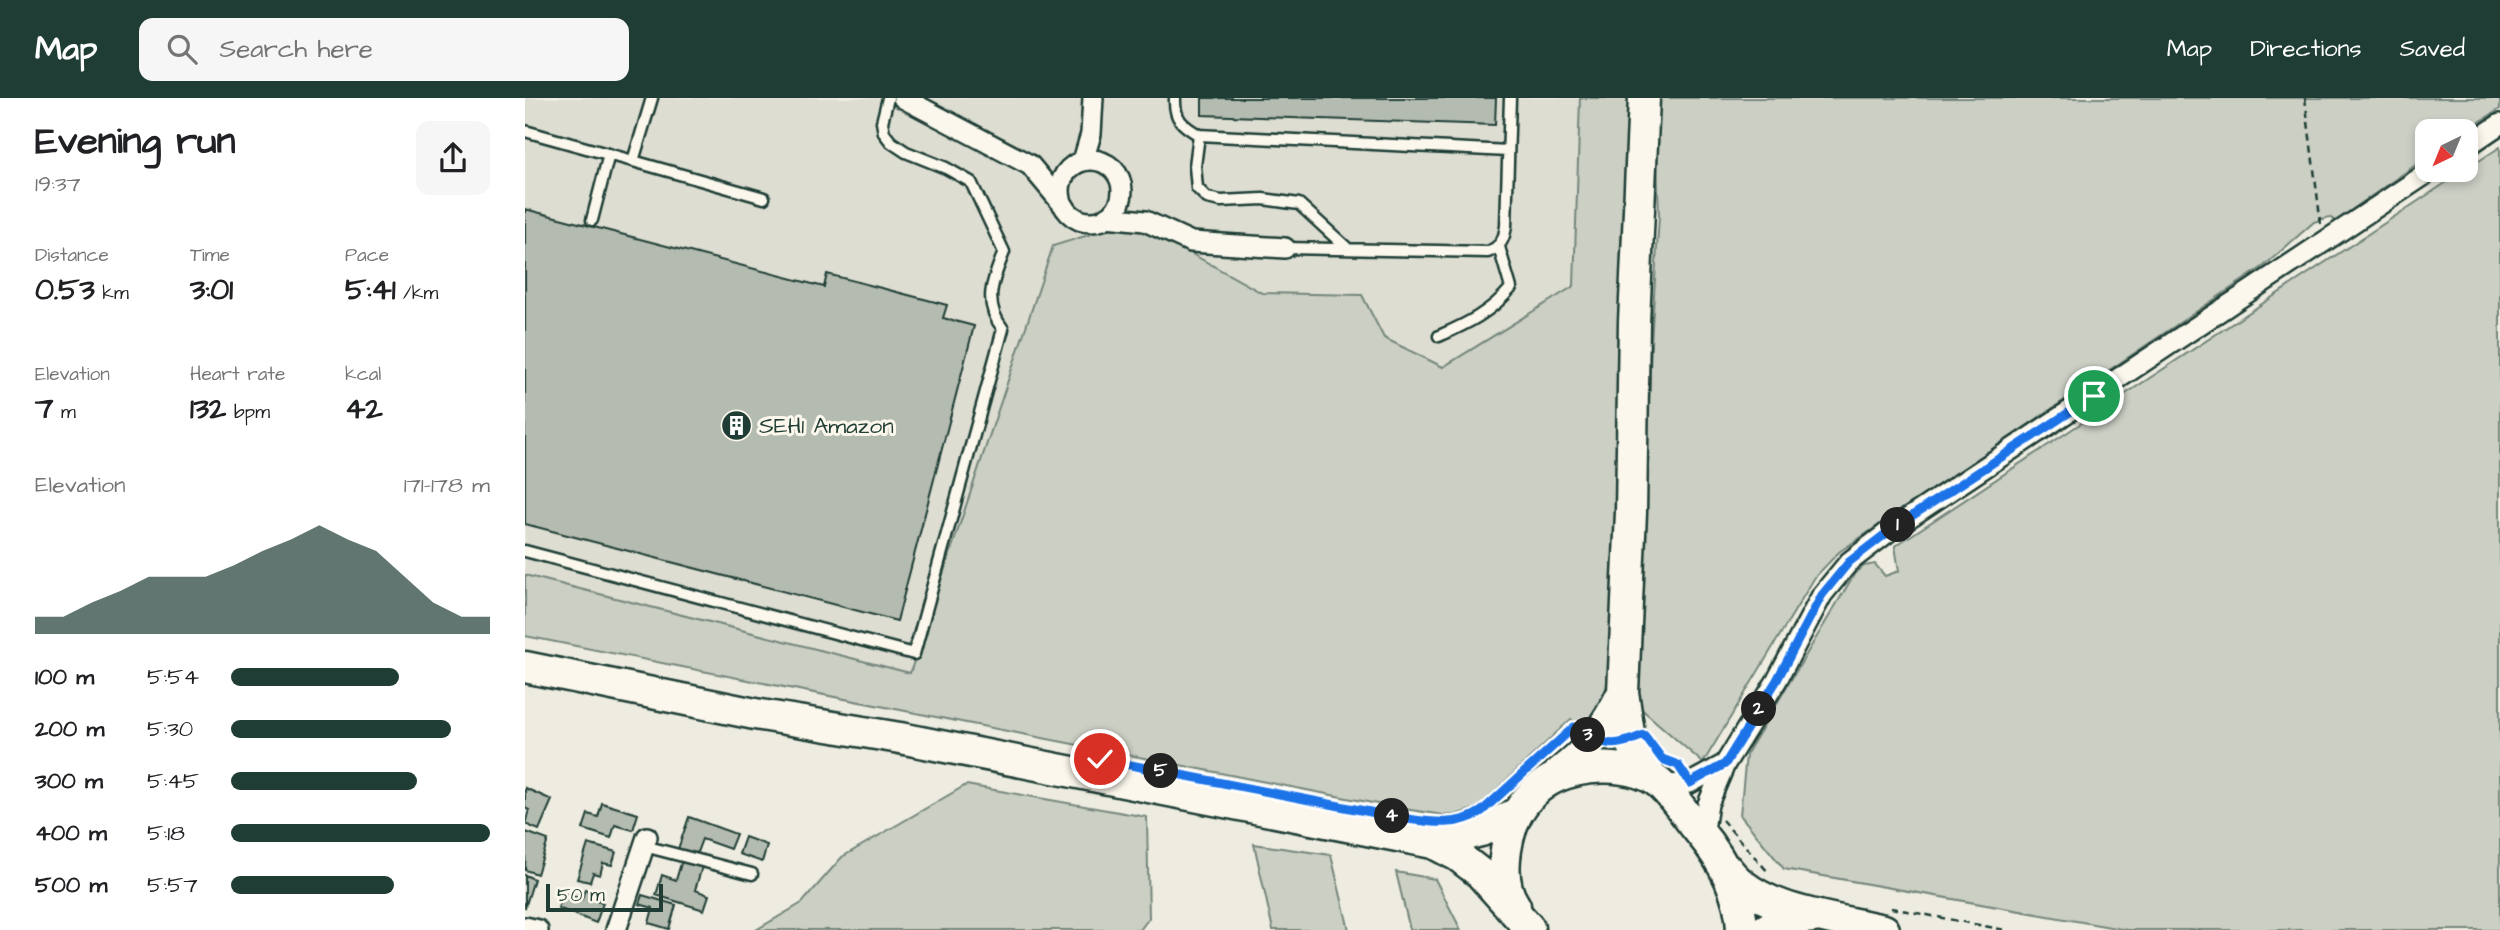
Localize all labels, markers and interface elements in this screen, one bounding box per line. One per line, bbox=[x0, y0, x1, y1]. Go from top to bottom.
search box bbox=[139, 18, 629, 81]
text: Map bbox=[35, 26, 97, 72]
icon: search bbox=[163, 30, 201, 68]
text: Search here bbox=[219, 31, 373, 67]
text: Map bbox=[2167, 32, 2212, 66]
text: Directions bbox=[2250, 32, 2362, 66]
text: Saved bbox=[2400, 32, 2465, 66]
text: Evening run bbox=[35, 116, 236, 168]
north arrow bbox=[2415, 119, 2478, 182]
map controls bbox=[2415, 119, 2478, 182]
button: share bbox=[416, 121, 490, 195]
text: 19:37 bbox=[35, 168, 81, 200]
text: Distance bbox=[35, 242, 109, 269]
text: Time bbox=[190, 242, 230, 269]
text: Pace bbox=[345, 242, 389, 269]
text: 0.53 bbox=[35, 269, 95, 311]
text: 3:01 bbox=[190, 269, 233, 311]
text: 5:41 bbox=[345, 269, 396, 311]
text: km bbox=[95, 280, 129, 307]
text: /km bbox=[396, 280, 438, 307]
text: Elevation bbox=[35, 361, 110, 388]
text: Heart rate bbox=[190, 361, 285, 388]
text: kcal bbox=[345, 361, 381, 388]
pin bbox=[2064, 366, 2124, 426]
icon: arrive bbox=[2075, 377, 2113, 415]
text: 7 bbox=[35, 388, 53, 430]
text: 132 bbox=[190, 388, 226, 430]
text: 42 bbox=[345, 388, 383, 430]
text: m bbox=[53, 399, 76, 426]
text: bpm bbox=[226, 399, 270, 426]
building icon: SEH1 Amazon bbox=[719, 408, 753, 442]
place label: SEH1 Amazon bbox=[759, 410, 894, 442]
text: Elevation bbox=[35, 469, 126, 501]
text: 171–178 m bbox=[404, 469, 490, 501]
pin: 1 bbox=[1881, 508, 1915, 542]
text: 1 bbox=[1896, 511, 1899, 538]
text: 100 m bbox=[35, 661, 94, 693]
text: 5:54 bbox=[147, 661, 199, 693]
pin: 2 bbox=[1741, 692, 1777, 726]
text: 2 bbox=[1753, 695, 1764, 722]
text: 200 m bbox=[35, 713, 104, 745]
text: 5:30 bbox=[147, 713, 193, 745]
pin: 3 bbox=[1571, 718, 1605, 752]
text: 3 bbox=[1583, 721, 1592, 748]
pin bbox=[1070, 729, 1130, 789]
icon: check bbox=[1081, 740, 1119, 778]
pin: 5 bbox=[1143, 754, 1179, 788]
text: 5 bbox=[1154, 757, 1167, 784]
text: 300 m bbox=[35, 765, 103, 797]
text: 5:45 bbox=[147, 765, 199, 797]
pin: 4 bbox=[1375, 798, 1409, 834]
text: 4 bbox=[1385, 802, 1398, 829]
text: 400 m bbox=[35, 817, 107, 849]
text: 5:18 bbox=[147, 817, 185, 849]
text: 500 m bbox=[35, 869, 107, 901]
text: 5:57 bbox=[147, 869, 198, 901]
scale bar bbox=[546, 881, 663, 913]
text: 50 m bbox=[557, 882, 605, 909]

